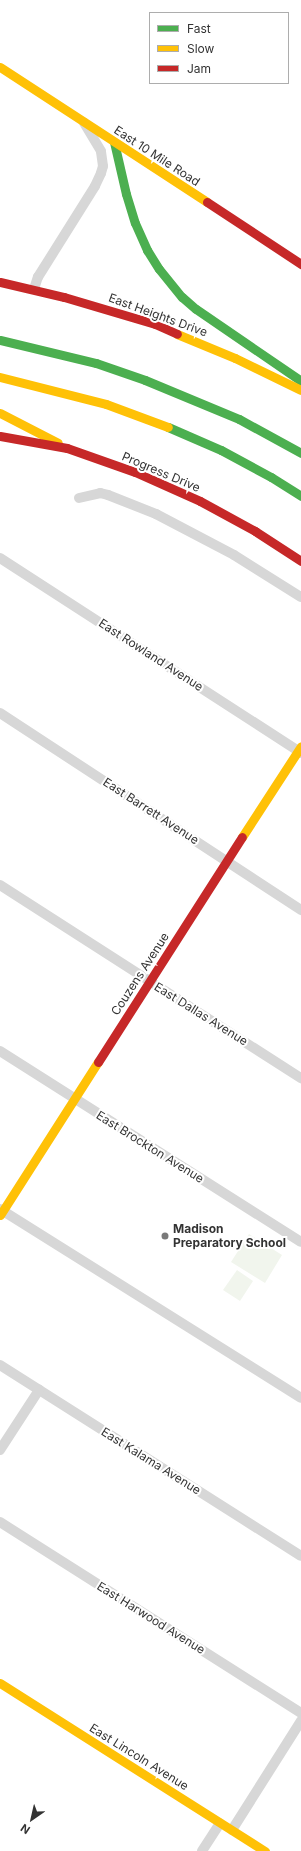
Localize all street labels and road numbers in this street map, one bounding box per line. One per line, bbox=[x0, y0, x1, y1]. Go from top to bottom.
street label: East 10 Mile Road bbox=[111, 123, 203, 189]
street label: East Heights Drive bbox=[107, 290, 209, 340]
street label: Progress Drive bbox=[120, 449, 202, 495]
street label: East Rowland Avenue bbox=[96, 616, 206, 694]
street label: East Barrett Avenue bbox=[100, 775, 202, 847]
street label: Couzens Avenue bbox=[108, 930, 172, 1018]
street label: East Dallas Avenue bbox=[152, 979, 250, 1049]
street label: East Brockton Avenue bbox=[94, 1108, 206, 1186]
street label: East Kalama Avenue bbox=[99, 1424, 203, 1498]
street label: East Harwood Avenue bbox=[94, 1579, 208, 1657]
street label: East Lincoln Avenue bbox=[87, 1721, 191, 1793]

